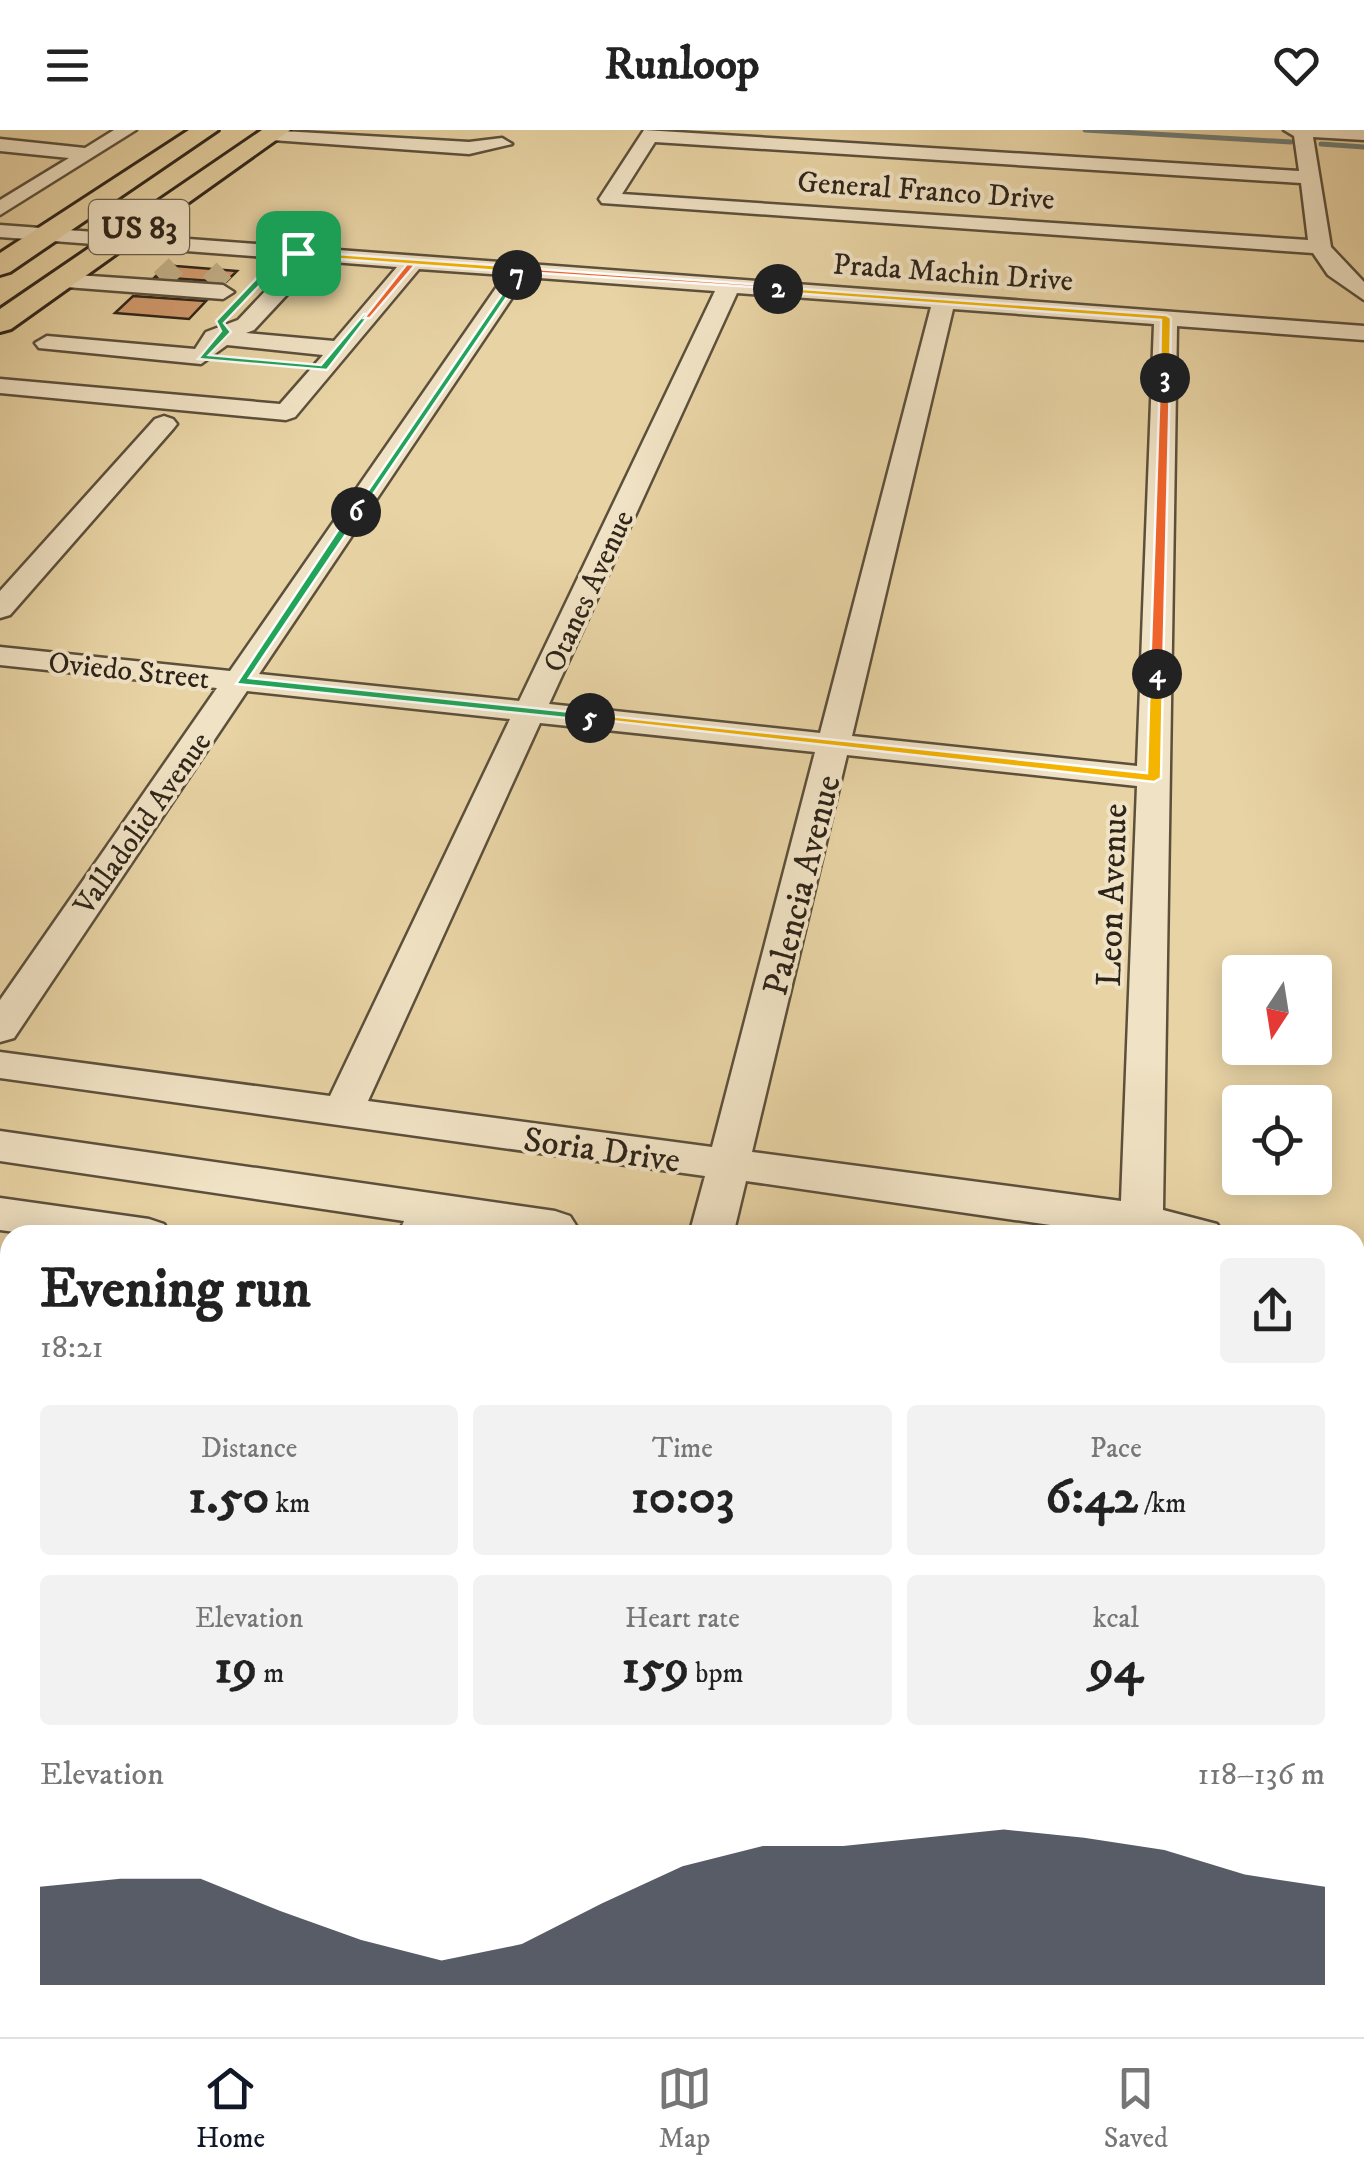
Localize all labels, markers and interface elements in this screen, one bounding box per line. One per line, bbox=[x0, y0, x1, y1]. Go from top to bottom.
text: Runloop bbox=[605, 37, 759, 93]
icon: menu bbox=[40, 38, 95, 93]
icon: heart bbox=[1269, 38, 1324, 93]
street label: General Franco Drive bbox=[796, 164, 1056, 219]
road number: US 83 bbox=[89, 200, 189, 254]
pin bbox=[256, 211, 341, 296]
icon: arrive bbox=[271, 226, 326, 281]
street label: Prada Machin Drive bbox=[831, 247, 1074, 300]
pin: 7 bbox=[492, 250, 542, 300]
text: 7 bbox=[510, 257, 524, 292]
pin: 2 bbox=[753, 264, 803, 314]
text: 2 bbox=[771, 271, 785, 306]
pin: 3 bbox=[1140, 353, 1190, 403]
text: 3 bbox=[1160, 360, 1170, 395]
pin: 6 bbox=[331, 487, 381, 537]
text: 6 bbox=[349, 494, 363, 529]
street label: Otanes Avenue bbox=[536, 505, 643, 679]
street label: Oviedo Street bbox=[47, 645, 211, 698]
pin: 4 bbox=[1132, 649, 1182, 699]
text: 4 bbox=[1149, 656, 1165, 691]
pin: 5 bbox=[565, 693, 615, 743]
text: 5 bbox=[583, 700, 597, 735]
street label: Valladolid Avenue bbox=[66, 725, 220, 923]
street label: Palencia Avenue bbox=[754, 771, 852, 1000]
street label: Leon Avenue bbox=[1088, 803, 1138, 988]
north arrow bbox=[1222, 955, 1332, 1065]
map controls bbox=[1222, 955, 1332, 1195]
button: locate bbox=[1222, 1085, 1332, 1195]
street label: Soria Drive bbox=[521, 1118, 683, 1184]
text: Evening run bbox=[40, 1256, 311, 1325]
button: share bbox=[1220, 1258, 1325, 1363]
text: 18:21 bbox=[40, 1328, 104, 1368]
text: Distance bbox=[201, 1431, 297, 1466]
text: Time bbox=[652, 1431, 713, 1466]
text: Pace bbox=[1090, 1431, 1142, 1466]
text: 1.50 bbox=[188, 1466, 269, 1529]
text: 10:03 bbox=[631, 1466, 734, 1529]
text: 6:42 bbox=[1045, 1466, 1138, 1529]
text: km bbox=[269, 1486, 310, 1521]
text: /km bbox=[1138, 1486, 1186, 1521]
text: Elevation bbox=[195, 1601, 303, 1636]
text: Heart rate bbox=[625, 1601, 740, 1636]
text: kcal bbox=[1093, 1601, 1139, 1636]
text: 19 bbox=[214, 1636, 257, 1699]
text: 159 bbox=[621, 1636, 689, 1699]
text: 94 bbox=[1089, 1636, 1143, 1699]
text: m bbox=[257, 1656, 284, 1691]
text: bpm bbox=[689, 1656, 744, 1691]
text: Elevation bbox=[40, 1755, 164, 1795]
text: 118–136 m bbox=[1197, 1755, 1325, 1795]
tab: Home bbox=[196, 2061, 265, 2156]
tab: Map bbox=[657, 2061, 712, 2156]
tab: Saved bbox=[1104, 2061, 1168, 2156]

